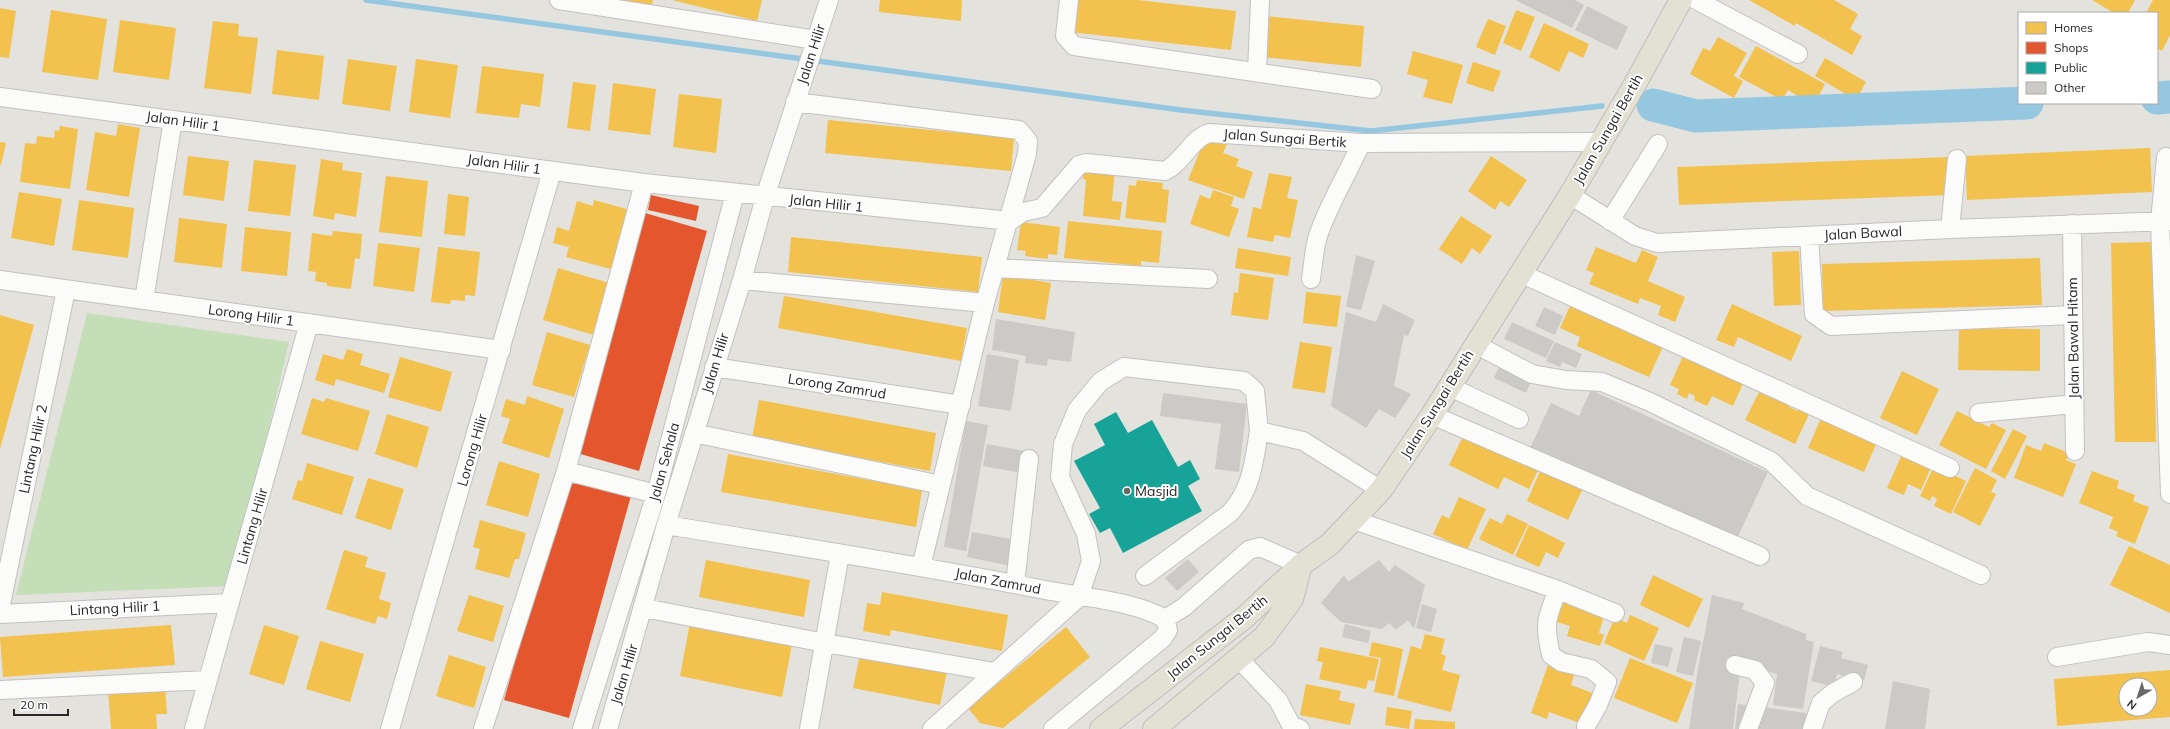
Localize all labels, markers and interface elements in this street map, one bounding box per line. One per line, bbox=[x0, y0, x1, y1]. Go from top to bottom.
legend bbox=[2018, 12, 2158, 104]
text: Homes bbox=[2054, 20, 2093, 35]
street label: Jalan Hilir bbox=[793, 21, 829, 86]
text: Shops bbox=[2054, 40, 2089, 55]
text: Public bbox=[2054, 60, 2088, 75]
street label: Jalan Sungai Bertih bbox=[1569, 71, 1647, 187]
text: Other bbox=[2054, 80, 2086, 95]
street label: Jalan Hilir 1 bbox=[145, 107, 221, 135]
street label: Jalan Sungai Bertik bbox=[1223, 125, 1348, 151]
street label: Jalan Hilir 1 bbox=[466, 150, 542, 178]
street label: Jalan Hilir 1 bbox=[788, 190, 864, 216]
street label: Jalan Bawal bbox=[1823, 222, 1903, 244]
street label: Jalan Bawal Hitam bbox=[2063, 277, 2083, 399]
street label: Lorong Hilir 1 bbox=[207, 300, 295, 330]
street label: Jalan Hilir bbox=[697, 330, 733, 395]
street label: Jalan Sungai Bertih bbox=[1396, 346, 1478, 462]
street label: Lorong Zamrud bbox=[787, 369, 887, 403]
street label: Lintang Hilir 2 bbox=[15, 403, 51, 495]
street label: Lorong Hilir bbox=[453, 411, 491, 488]
street label: Jalan Sehala bbox=[645, 420, 683, 504]
place label: Masjid bbox=[1135, 482, 1177, 500]
street label: Lintang Hilir bbox=[233, 485, 272, 566]
marker: Masjid bbox=[1122, 486, 1132, 496]
street label: Jalan Zamrud bbox=[954, 564, 1042, 598]
street label: Jalan Sungai Bertih bbox=[1163, 591, 1271, 683]
street label: Lintang Hilir 1 bbox=[69, 597, 161, 619]
street label: Jalan Hilir bbox=[606, 641, 642, 706]
north arrow bbox=[2118, 677, 2158, 717]
scale bar bbox=[14, 691, 68, 717]
text: 20 m bbox=[20, 697, 48, 712]
text: N bbox=[2124, 697, 2139, 713]

